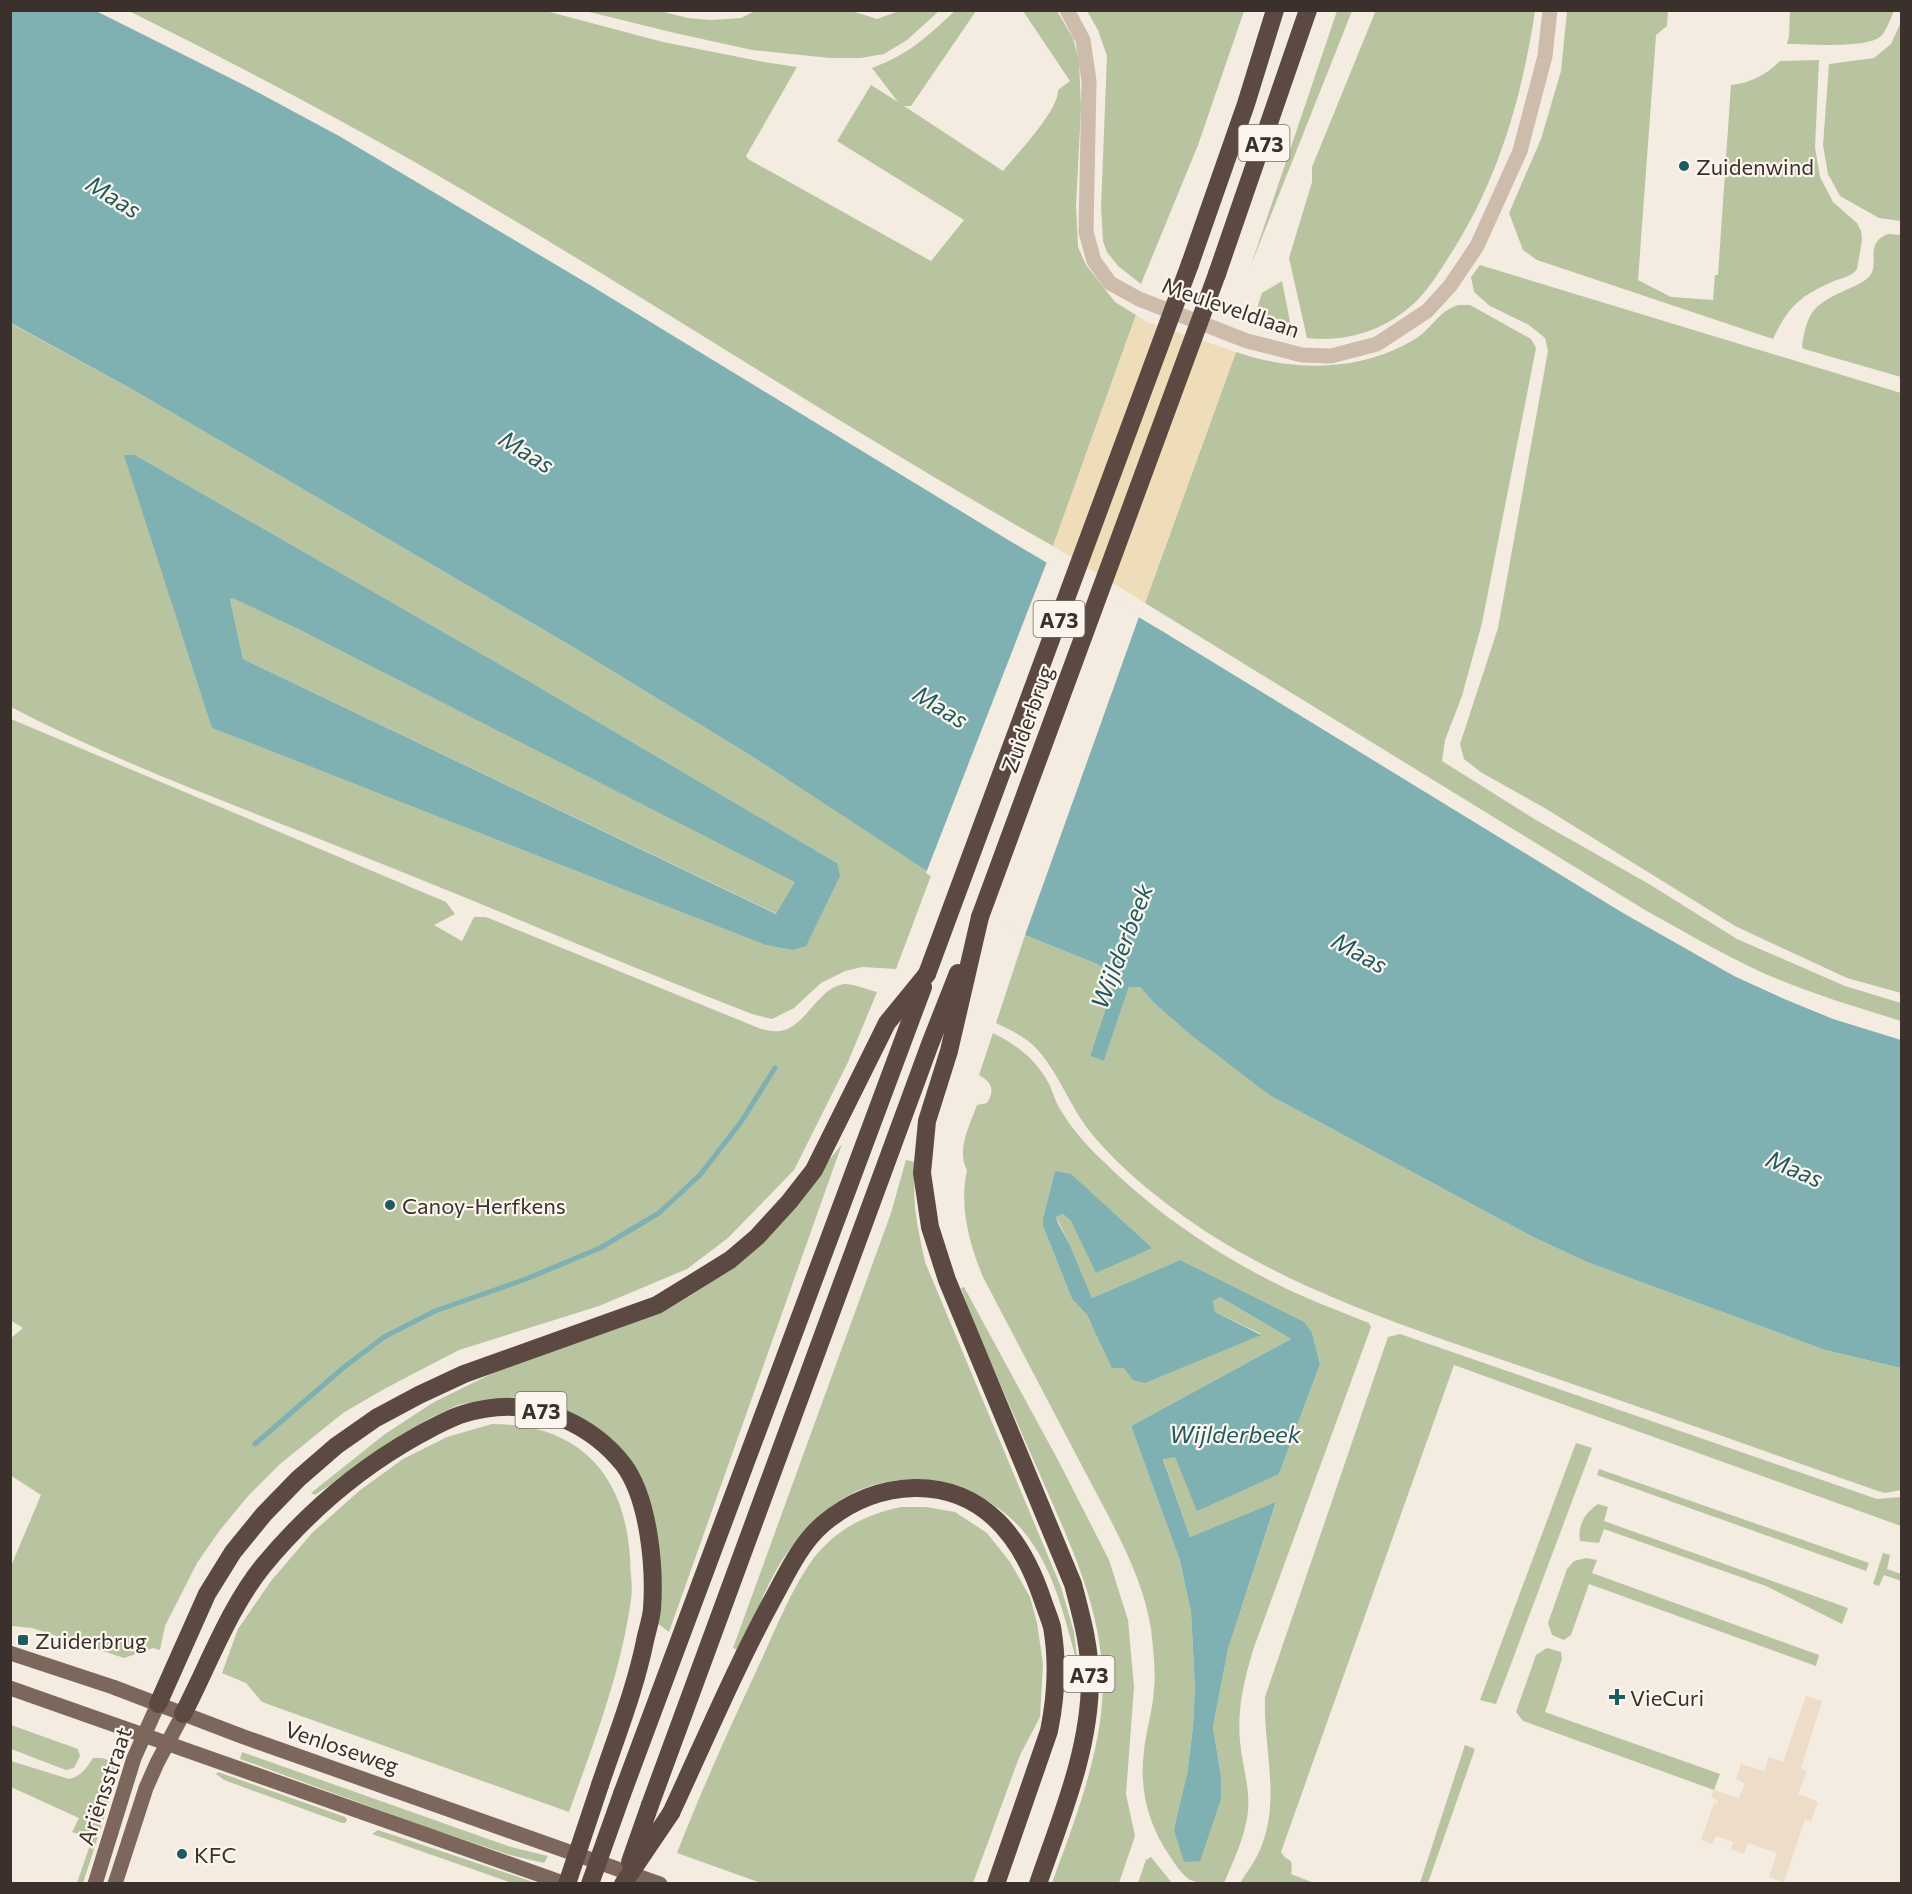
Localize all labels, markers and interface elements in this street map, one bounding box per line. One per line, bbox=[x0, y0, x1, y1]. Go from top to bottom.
road number: A73 bbox=[1238, 125, 1290, 161]
place label: Zuidenwind bbox=[1696, 153, 1814, 180]
marker: Zuidenwind bbox=[1677, 159, 1691, 173]
water label: Maas bbox=[81, 168, 147, 224]
street label: Meuleveldlaan bbox=[1159, 271, 1303, 343]
water label: Maas bbox=[494, 423, 560, 479]
road number: A73 bbox=[1034, 601, 1084, 637]
street label: Zuiderbrug bbox=[995, 662, 1059, 776]
water label: Maas bbox=[908, 678, 974, 734]
water label: Wijlderbeek bbox=[1084, 878, 1158, 1013]
water label: Maas bbox=[1327, 925, 1393, 979]
water label: Maas bbox=[1762, 1143, 1828, 1193]
place label: Canoy-Herfkens bbox=[402, 1192, 566, 1219]
marker: Canoy-Herfkens bbox=[383, 1198, 397, 1212]
road number: A73 bbox=[516, 1392, 566, 1428]
water label: Wijlderbeek bbox=[1169, 1419, 1302, 1448]
place label: Zuiderbrug bbox=[35, 1627, 147, 1654]
marker: Zuiderbrug bbox=[16, 1633, 30, 1647]
road number: A73 bbox=[1064, 1656, 1114, 1692]
place label: VieCuri bbox=[1630, 1684, 1704, 1711]
marker: VieCuri bbox=[1608, 1688, 1626, 1706]
street label: Venloseweg bbox=[282, 1715, 402, 1779]
street label: Ariënsstraat bbox=[71, 1723, 137, 1849]
place label: KFC bbox=[194, 1841, 236, 1868]
marker: KFC bbox=[175, 1847, 189, 1861]

